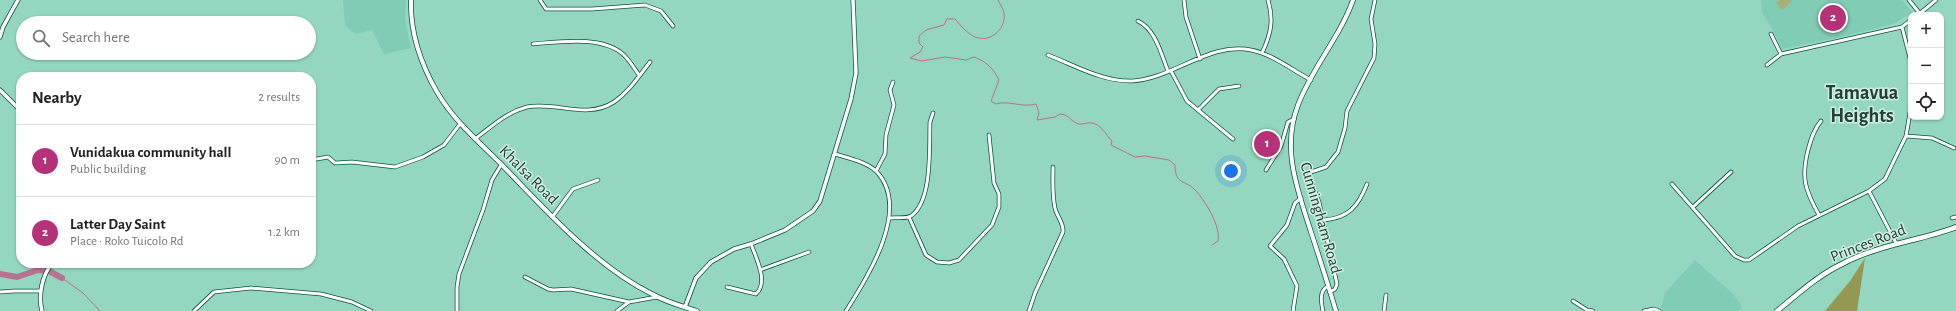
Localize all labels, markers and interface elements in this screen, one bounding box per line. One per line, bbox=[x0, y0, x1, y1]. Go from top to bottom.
pin: 2 bbox=[1820, 3, 1846, 33]
map controls bbox=[1908, 12, 1944, 120]
button: + bbox=[1908, 12, 1944, 48]
search box bbox=[16, 16, 316, 60]
icon: search bbox=[30, 27, 52, 49]
text: Search here bbox=[62, 30, 130, 45]
button: − bbox=[1908, 48, 1944, 84]
district label: Tamavua Heights bbox=[1826, 83, 1899, 126]
button: locate bbox=[1908, 84, 1944, 120]
text: Nearby bbox=[32, 89, 82, 106]
text: 2 results bbox=[258, 91, 300, 104]
pin: 1 bbox=[1254, 129, 1280, 159]
street label: Khalsa Road bbox=[496, 142, 562, 208]
text: Vunidakua community hall bbox=[70, 145, 232, 160]
text: 1 bbox=[43, 154, 47, 167]
text: 90 m bbox=[274, 154, 300, 167]
street label: Cunningham Road bbox=[1297, 160, 1345, 276]
your location bbox=[1221, 161, 1241, 181]
text: Public building bbox=[70, 163, 146, 176]
text: Latter Day Saint bbox=[70, 217, 166, 232]
street label: Princes Road bbox=[1828, 221, 1908, 265]
text: 2 bbox=[42, 226, 48, 239]
text: 1.2 km bbox=[268, 226, 300, 239]
text: Place · Roko Tuicolo Rd bbox=[70, 235, 183, 248]

